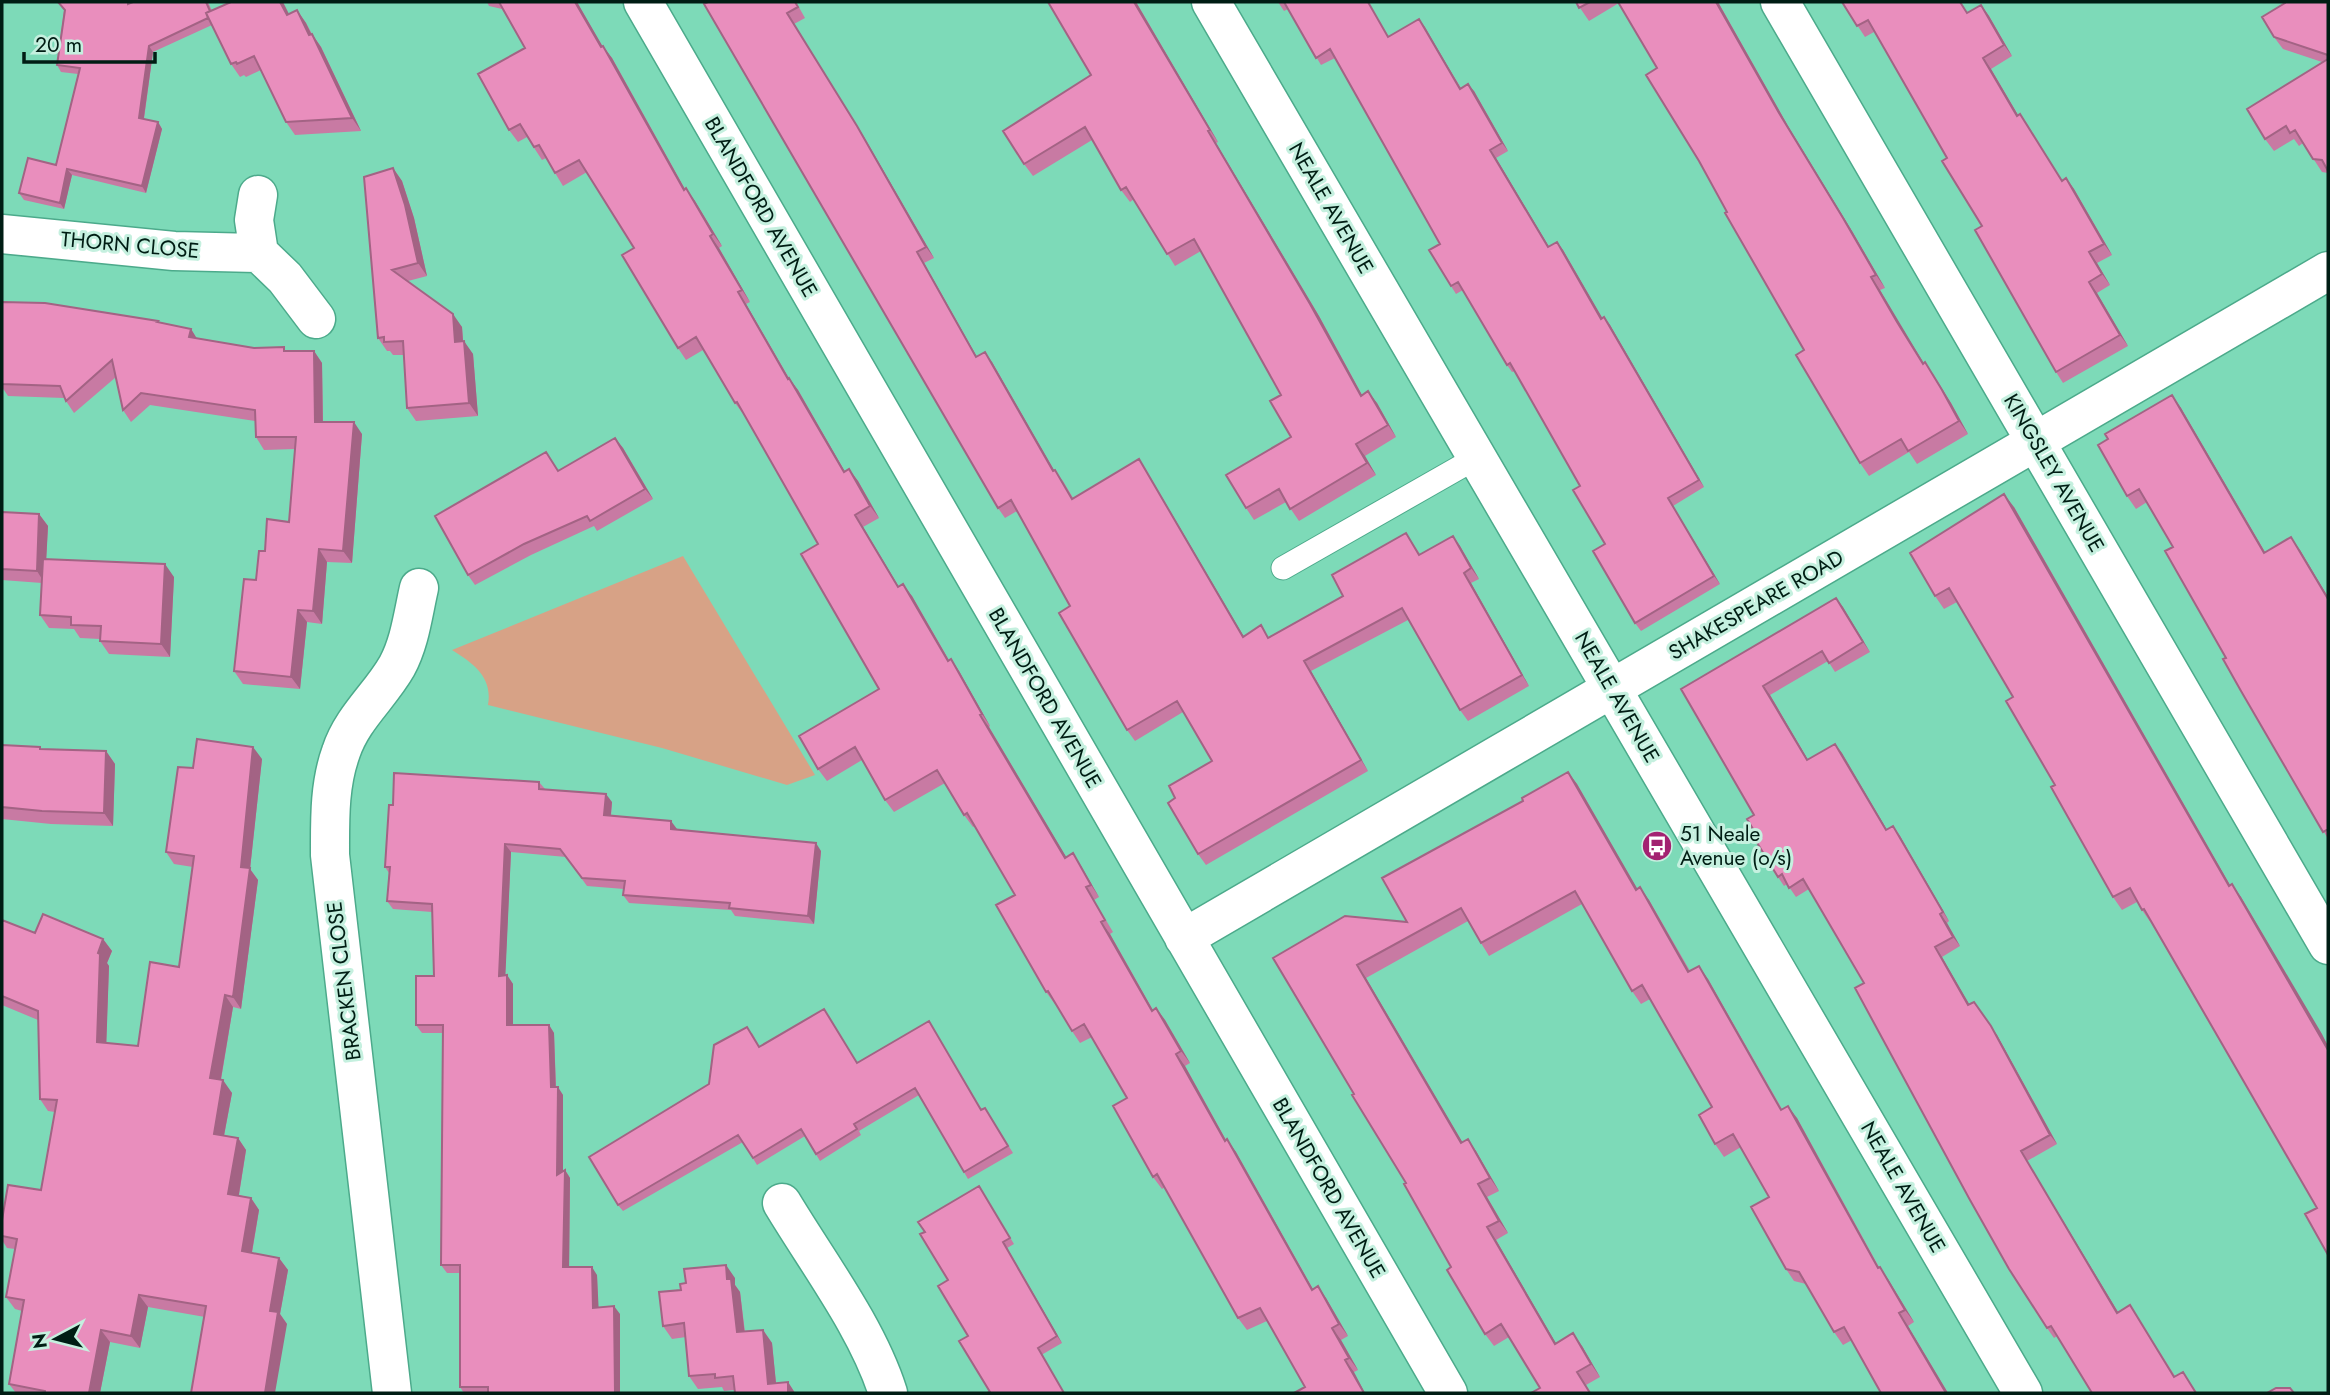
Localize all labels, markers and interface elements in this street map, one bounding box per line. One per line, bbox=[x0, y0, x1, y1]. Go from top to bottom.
scale bar bbox=[24, 21, 156, 65]
text: 20 m bbox=[35, 30, 82, 60]
street label: BLANDFORD AVENUE bbox=[697, 111, 825, 303]
street label: NEALE AVENUE bbox=[1281, 137, 1381, 279]
street label: THORN CLOSE bbox=[60, 224, 200, 266]
street label: KINGSLEY AVENUE bbox=[1996, 388, 2112, 558]
street label: SHAKESPEARE ROAD bbox=[1663, 543, 1849, 667]
street label: BLANDFORD AVENUE bbox=[981, 602, 1109, 794]
street label: NEALE AVENUE bbox=[1567, 626, 1667, 768]
place label: 51 Neale Avenue (o/s) bbox=[1680, 819, 1792, 873]
bus stop icon: 51 Neale Avenue (o/s) bbox=[1640, 829, 1674, 863]
street label: BRACKEN CLOSE bbox=[319, 900, 369, 1062]
street label: BLANDFORD AVENUE bbox=[1265, 1092, 1393, 1284]
street label: NEALE AVENUE bbox=[1853, 1116, 1953, 1258]
north arrow bbox=[21, 1304, 91, 1374]
text: N bbox=[25, 1332, 54, 1350]

